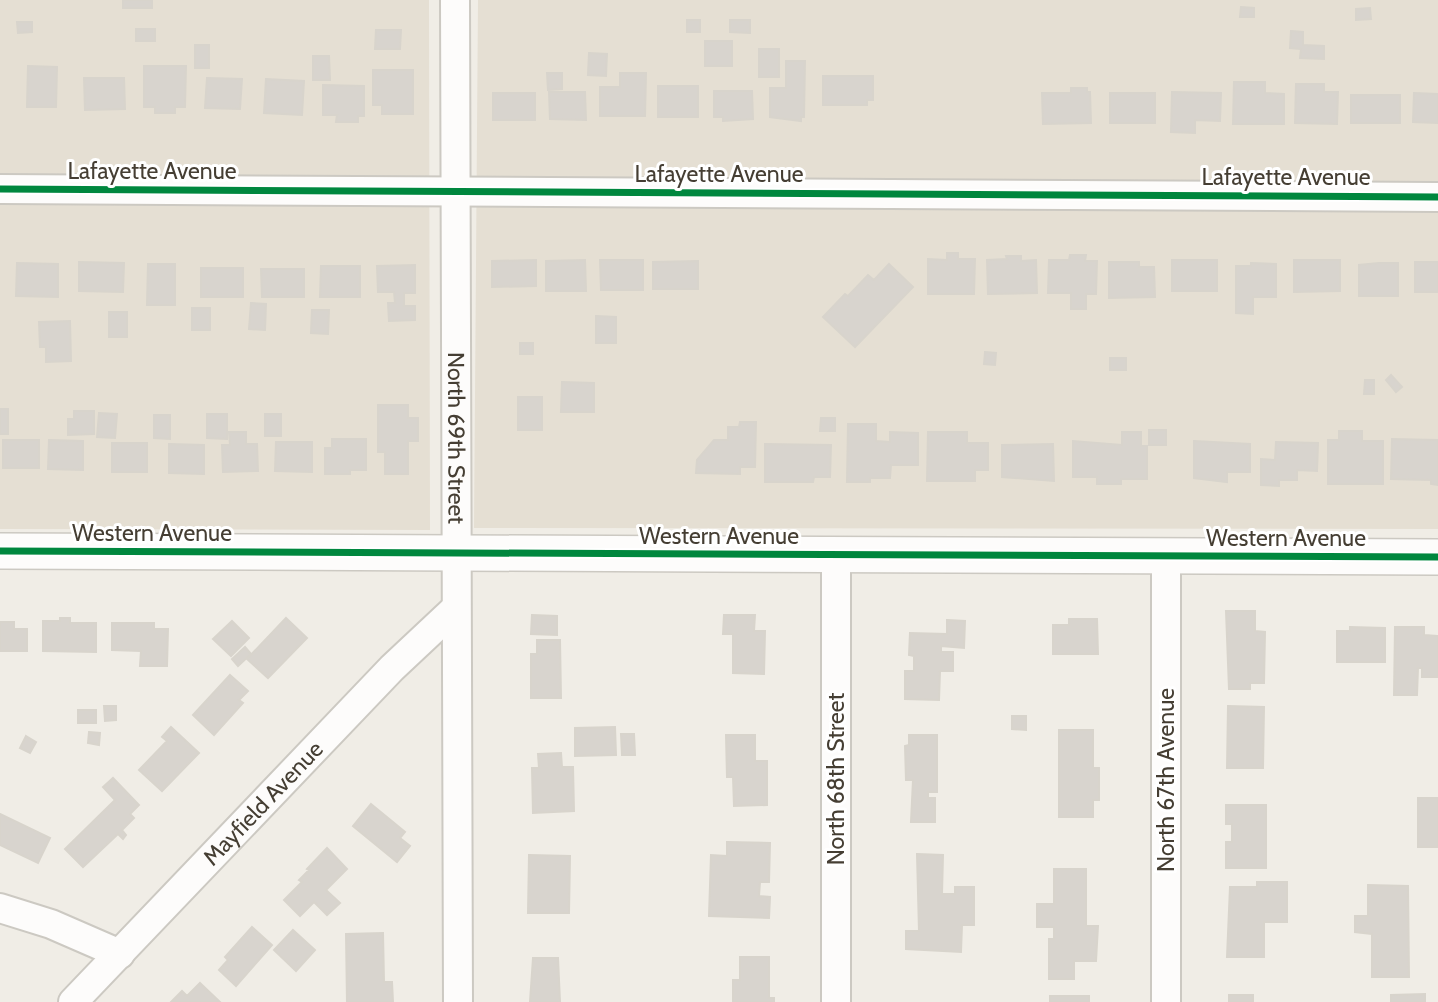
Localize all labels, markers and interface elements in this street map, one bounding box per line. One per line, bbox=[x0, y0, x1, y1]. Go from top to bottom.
street label: Lafayette Avenue bbox=[68, 157, 237, 185]
street label: Lafayette Avenue bbox=[635, 160, 804, 188]
street label: Lafayette Avenue bbox=[1202, 163, 1371, 191]
street label: North 69th Street bbox=[442, 352, 471, 524]
street label: Western Avenue bbox=[72, 519, 232, 547]
street label: Western Avenue bbox=[639, 522, 799, 550]
street label: Western Avenue bbox=[1206, 524, 1366, 552]
street label: North 67th Avenue bbox=[1152, 688, 1180, 872]
street label: North 68th Street bbox=[822, 692, 850, 865]
street label: Mayfield Avenue bbox=[197, 735, 329, 871]

